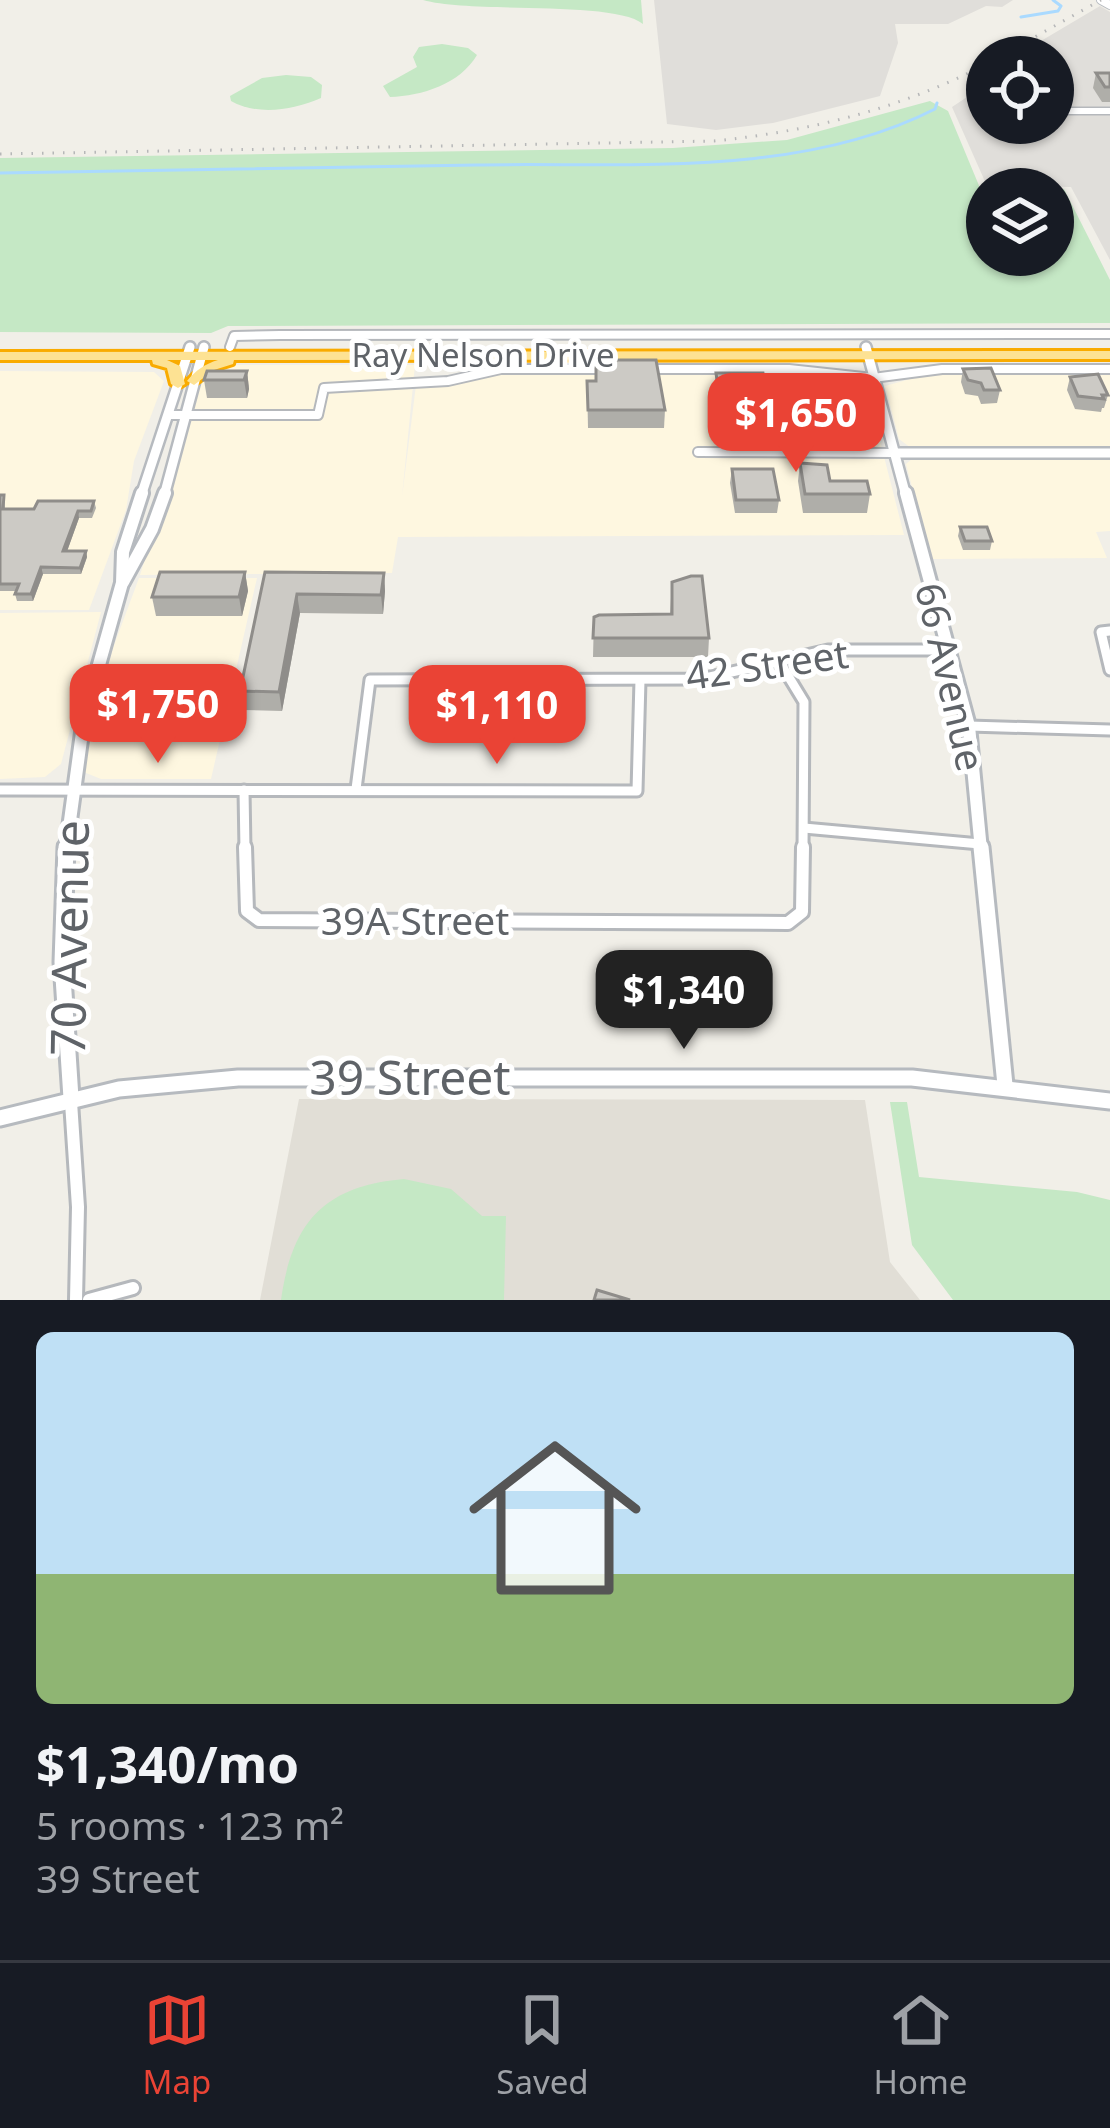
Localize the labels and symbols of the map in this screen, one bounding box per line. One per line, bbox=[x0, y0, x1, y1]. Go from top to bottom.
street label: Ray Nelson Drive bbox=[351, 332, 615, 377]
pin: $1,650 bbox=[698, 373, 894, 475]
street label: 66 Avenue bbox=[904, 577, 999, 776]
street label: 42 Street bbox=[682, 626, 852, 701]
pin: $1,750 bbox=[60, 664, 256, 766]
pin: $1,110 bbox=[399, 665, 595, 767]
street label: 70 Avenue bbox=[34, 819, 103, 1056]
street label: 39A Street bbox=[321, 893, 509, 946]
pin: $1,340 bbox=[586, 950, 782, 1052]
street label: 39 Street bbox=[309, 1044, 511, 1109]

